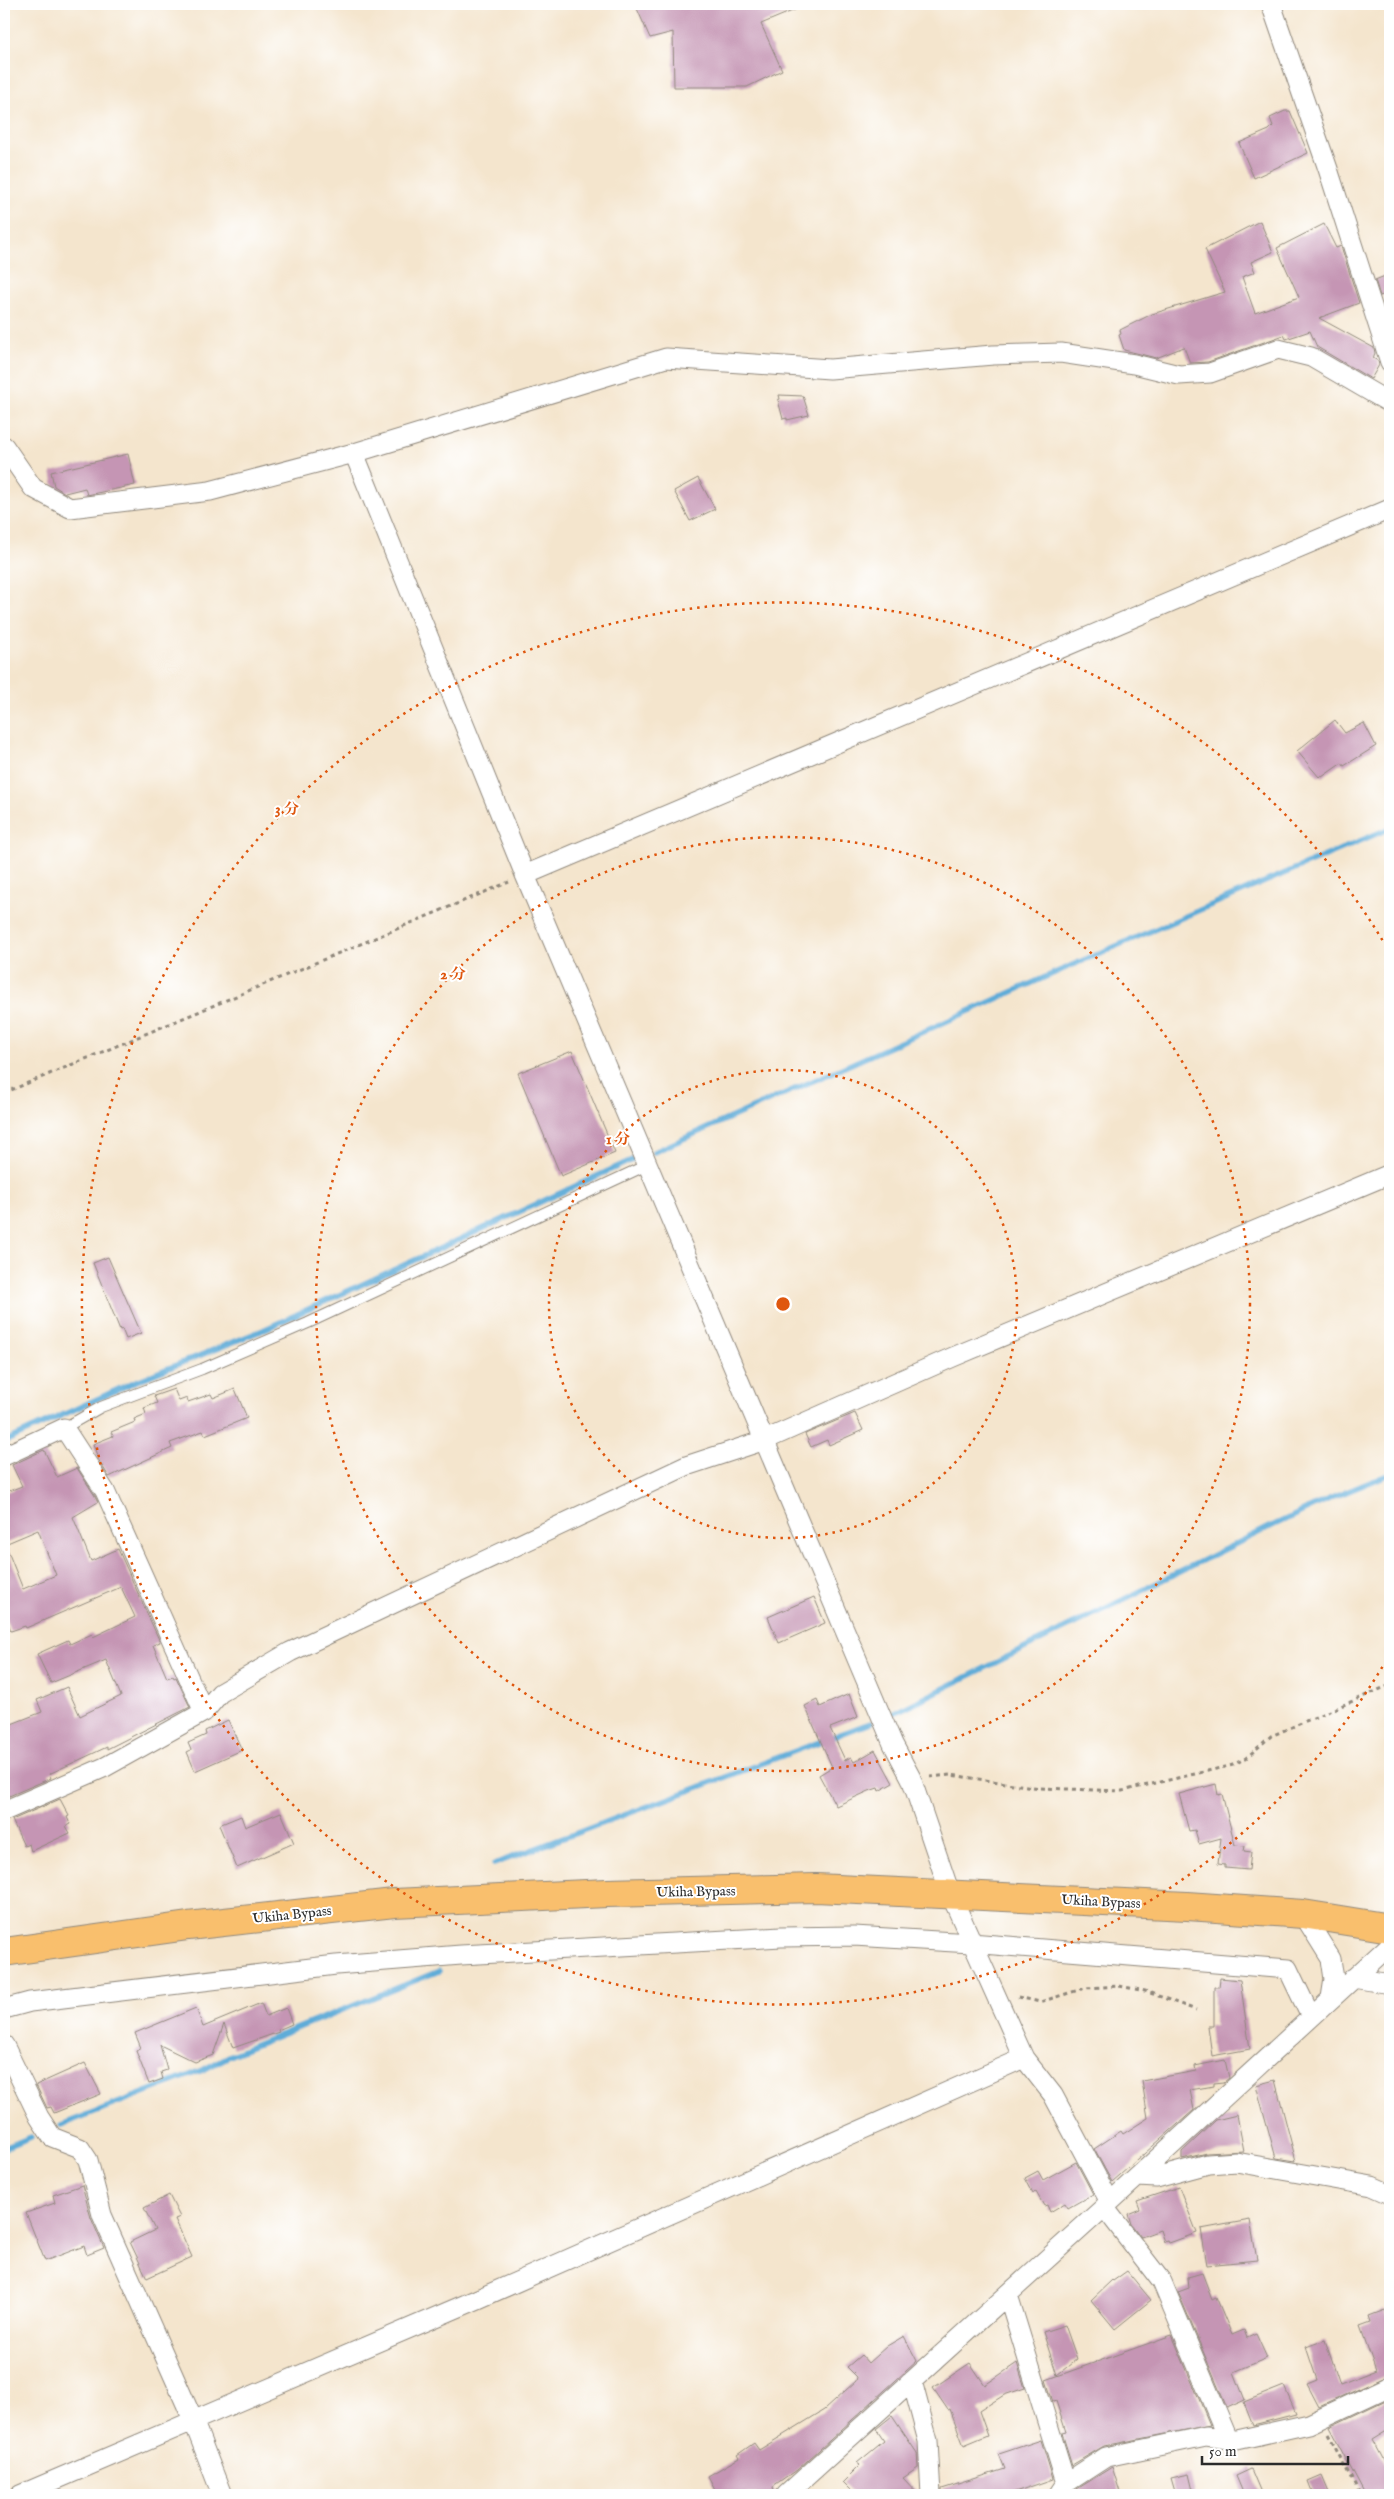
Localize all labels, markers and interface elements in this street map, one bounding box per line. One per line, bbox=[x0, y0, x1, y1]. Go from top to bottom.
text: 3 分 bbox=[275, 800, 299, 819]
text: 2 分 bbox=[440, 965, 466, 984]
text: 1 分 bbox=[606, 1130, 630, 1149]
centre of rings bbox=[774, 1295, 792, 1313]
street label: Ukiha Bypass bbox=[656, 1882, 736, 1902]
street label: Ukiha Bypass bbox=[1061, 1891, 1141, 1913]
street label: Ukiha Bypass bbox=[252, 1902, 333, 1928]
scale bar bbox=[1202, 2434, 1348, 2466]
text: 50 m bbox=[1209, 2442, 1237, 2461]

